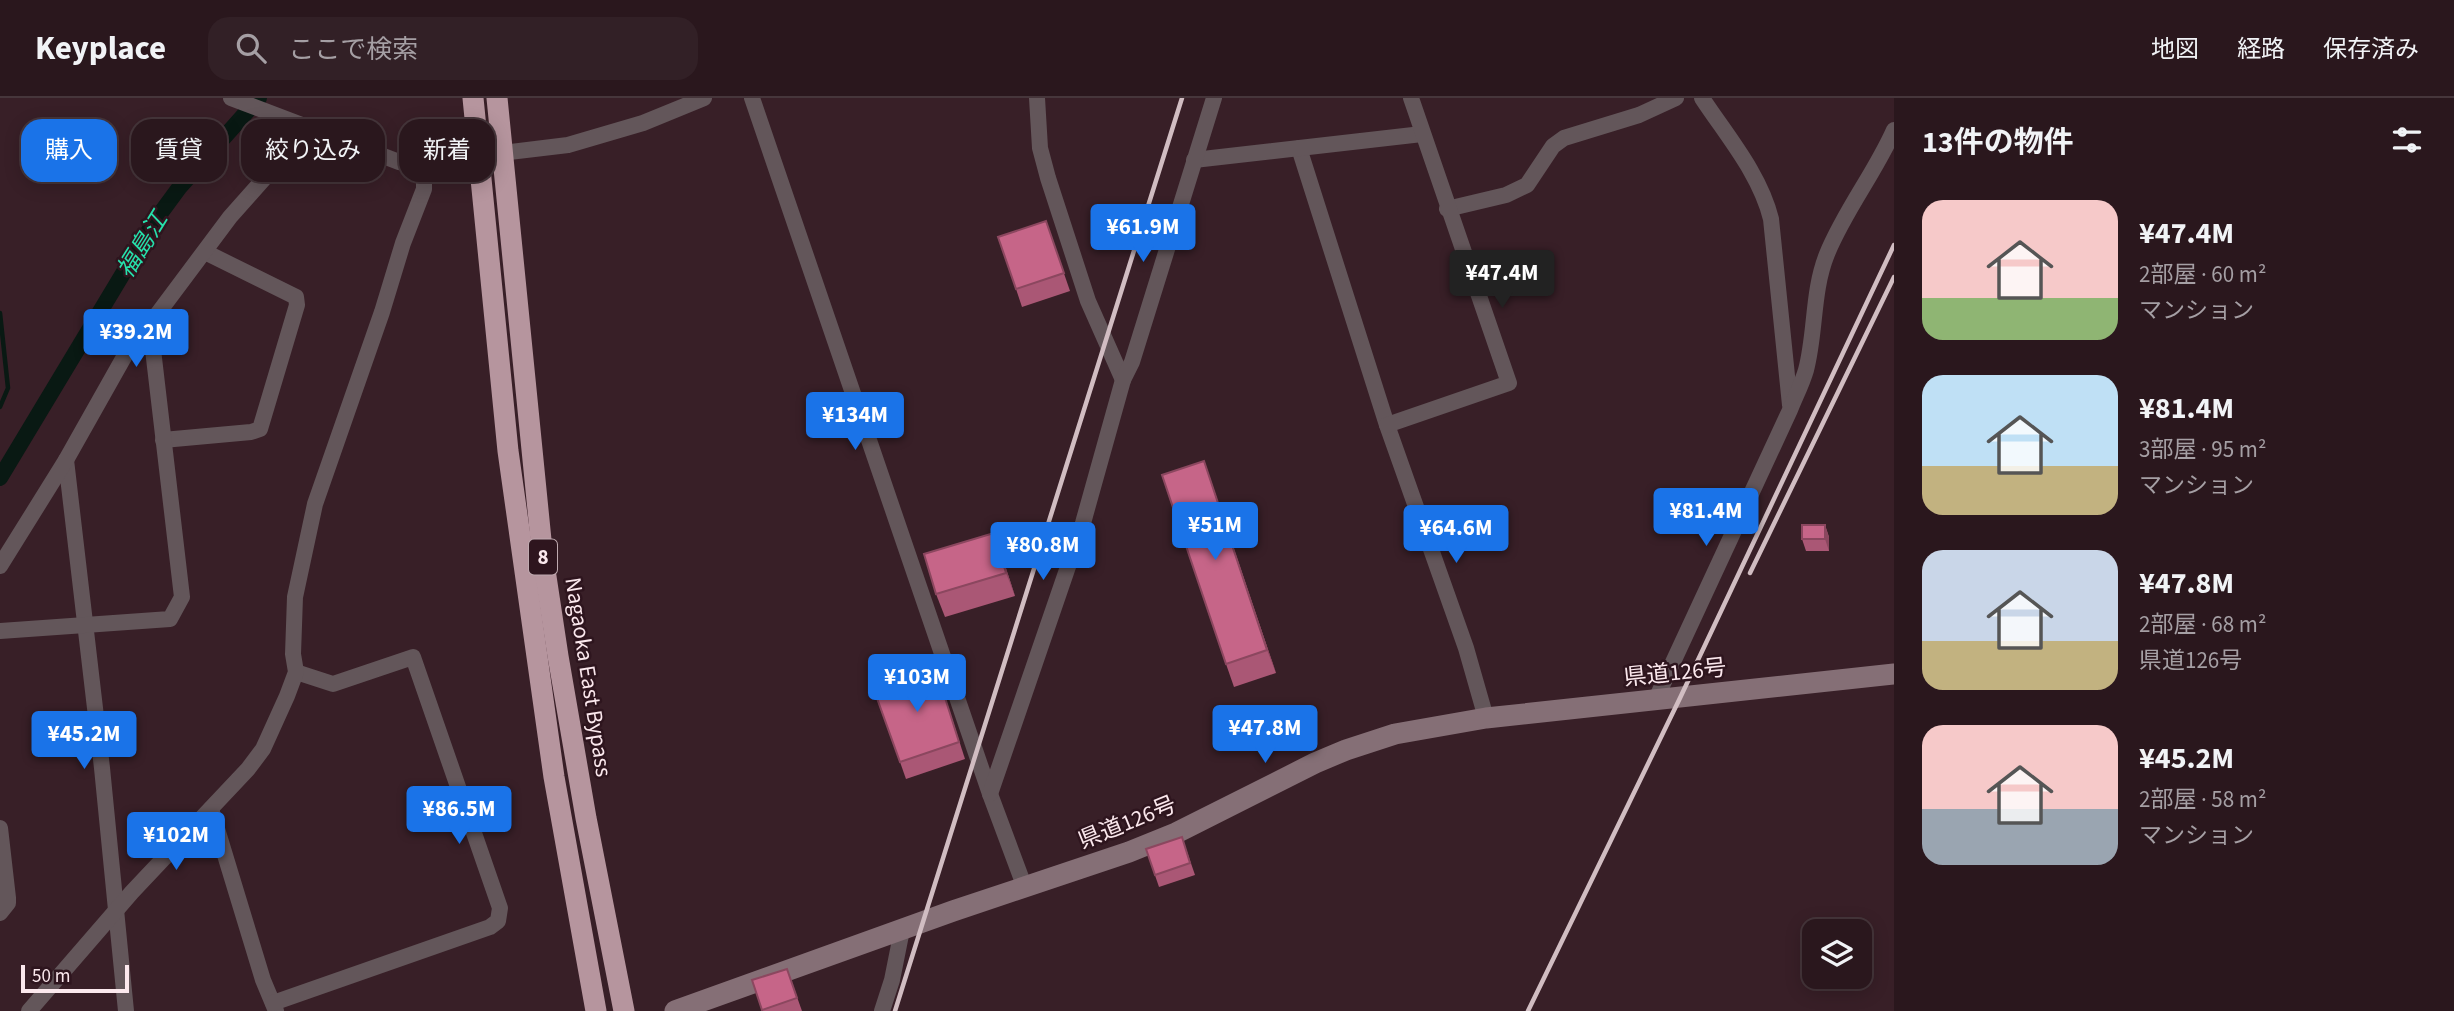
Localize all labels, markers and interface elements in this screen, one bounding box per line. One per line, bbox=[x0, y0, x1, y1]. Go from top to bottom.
search box bbox=[208, 17, 698, 80]
text: Keyplace bbox=[35, 25, 166, 72]
icon: search bbox=[232, 29, 270, 67]
text: ここで検索 bbox=[288, 31, 418, 68]
text: 地図 bbox=[2151, 32, 2199, 67]
text: 経路 bbox=[2237, 32, 2285, 67]
text: 保存済み bbox=[2323, 32, 2419, 67]
chip: 購入 bbox=[21, 119, 117, 182]
chip: 賃貸 bbox=[131, 119, 227, 182]
chip: 絞り込み bbox=[241, 119, 385, 182]
chip: 新着 bbox=[399, 119, 495, 182]
text: 13件の物件 bbox=[1922, 121, 2074, 164]
icon: filters bbox=[2388, 121, 2426, 159]
water label: 福島江 bbox=[109, 203, 178, 285]
pin: ¥61.9M bbox=[1086, 204, 1200, 264]
text: ¥61.9M bbox=[1106, 210, 1180, 243]
text: ¥47.4M bbox=[2139, 212, 2234, 255]
icon: home bbox=[1978, 228, 2062, 312]
pin: ¥47.4M bbox=[1445, 250, 1559, 310]
text: ¥47.4M bbox=[1465, 256, 1539, 289]
text: 2部屋 · 60 m² bbox=[2139, 258, 2266, 291]
text: マンション bbox=[2139, 294, 2254, 327]
pin: ¥39.2M bbox=[79, 310, 193, 369]
text: ¥39.2M bbox=[99, 315, 173, 348]
text: ¥81.4M bbox=[2139, 387, 2234, 430]
pin: ¥134M bbox=[806, 392, 904, 452]
text: ¥134M bbox=[822, 398, 888, 431]
icon: home bbox=[1978, 403, 2062, 487]
text: 3部屋 · 95 m² bbox=[2139, 433, 2266, 466]
text: マンション bbox=[2139, 469, 2254, 502]
pin: ¥81.4M bbox=[1649, 489, 1763, 548]
text: ¥81.4M bbox=[1669, 494, 1743, 527]
pin: ¥51M bbox=[1174, 503, 1256, 562]
pin: ¥64.6M bbox=[1399, 505, 1513, 565]
text: ¥51M bbox=[1188, 508, 1242, 541]
text: ¥64.6M bbox=[1419, 511, 1493, 544]
pin: ¥80.8M bbox=[986, 522, 1100, 582]
text: ¥80.8M bbox=[1006, 528, 1080, 561]
road number: 8 bbox=[529, 540, 557, 574]
text: ¥47.8M bbox=[2139, 562, 2234, 605]
street label: Nagaoka East Bypass bbox=[556, 575, 621, 779]
icon: home bbox=[1978, 578, 2062, 662]
text: 2部屋 · 68 m² bbox=[2139, 608, 2266, 641]
text: 県道126号 bbox=[2139, 644, 2242, 677]
street label: 県道126号 bbox=[1622, 651, 1728, 694]
pin: ¥103M bbox=[868, 654, 966, 714]
text: ¥103M bbox=[884, 660, 950, 693]
pin: ¥47.8M bbox=[1208, 706, 1322, 765]
text: ¥47.8M bbox=[1228, 711, 1302, 744]
pin: ¥45.2M bbox=[27, 712, 141, 771]
text: ¥45.2M bbox=[47, 717, 121, 750]
text: ¥45.2M bbox=[2139, 737, 2234, 780]
icon: home bbox=[1978, 753, 2062, 837]
text: 2部屋 · 58 m² bbox=[2139, 783, 2266, 816]
pin: ¥86.5M bbox=[402, 786, 516, 846]
street label: 県道126号 bbox=[1073, 788, 1181, 857]
text: ¥86.5M bbox=[422, 792, 496, 825]
pin: ¥102M bbox=[127, 812, 225, 872]
text: ¥102M bbox=[143, 818, 209, 851]
text: マンション bbox=[2139, 819, 2254, 852]
map controls bbox=[1802, 919, 1872, 989]
button: layers bbox=[1802, 919, 1872, 989]
scale bar bbox=[21, 962, 130, 994]
text: 50 m bbox=[32, 963, 70, 990]

